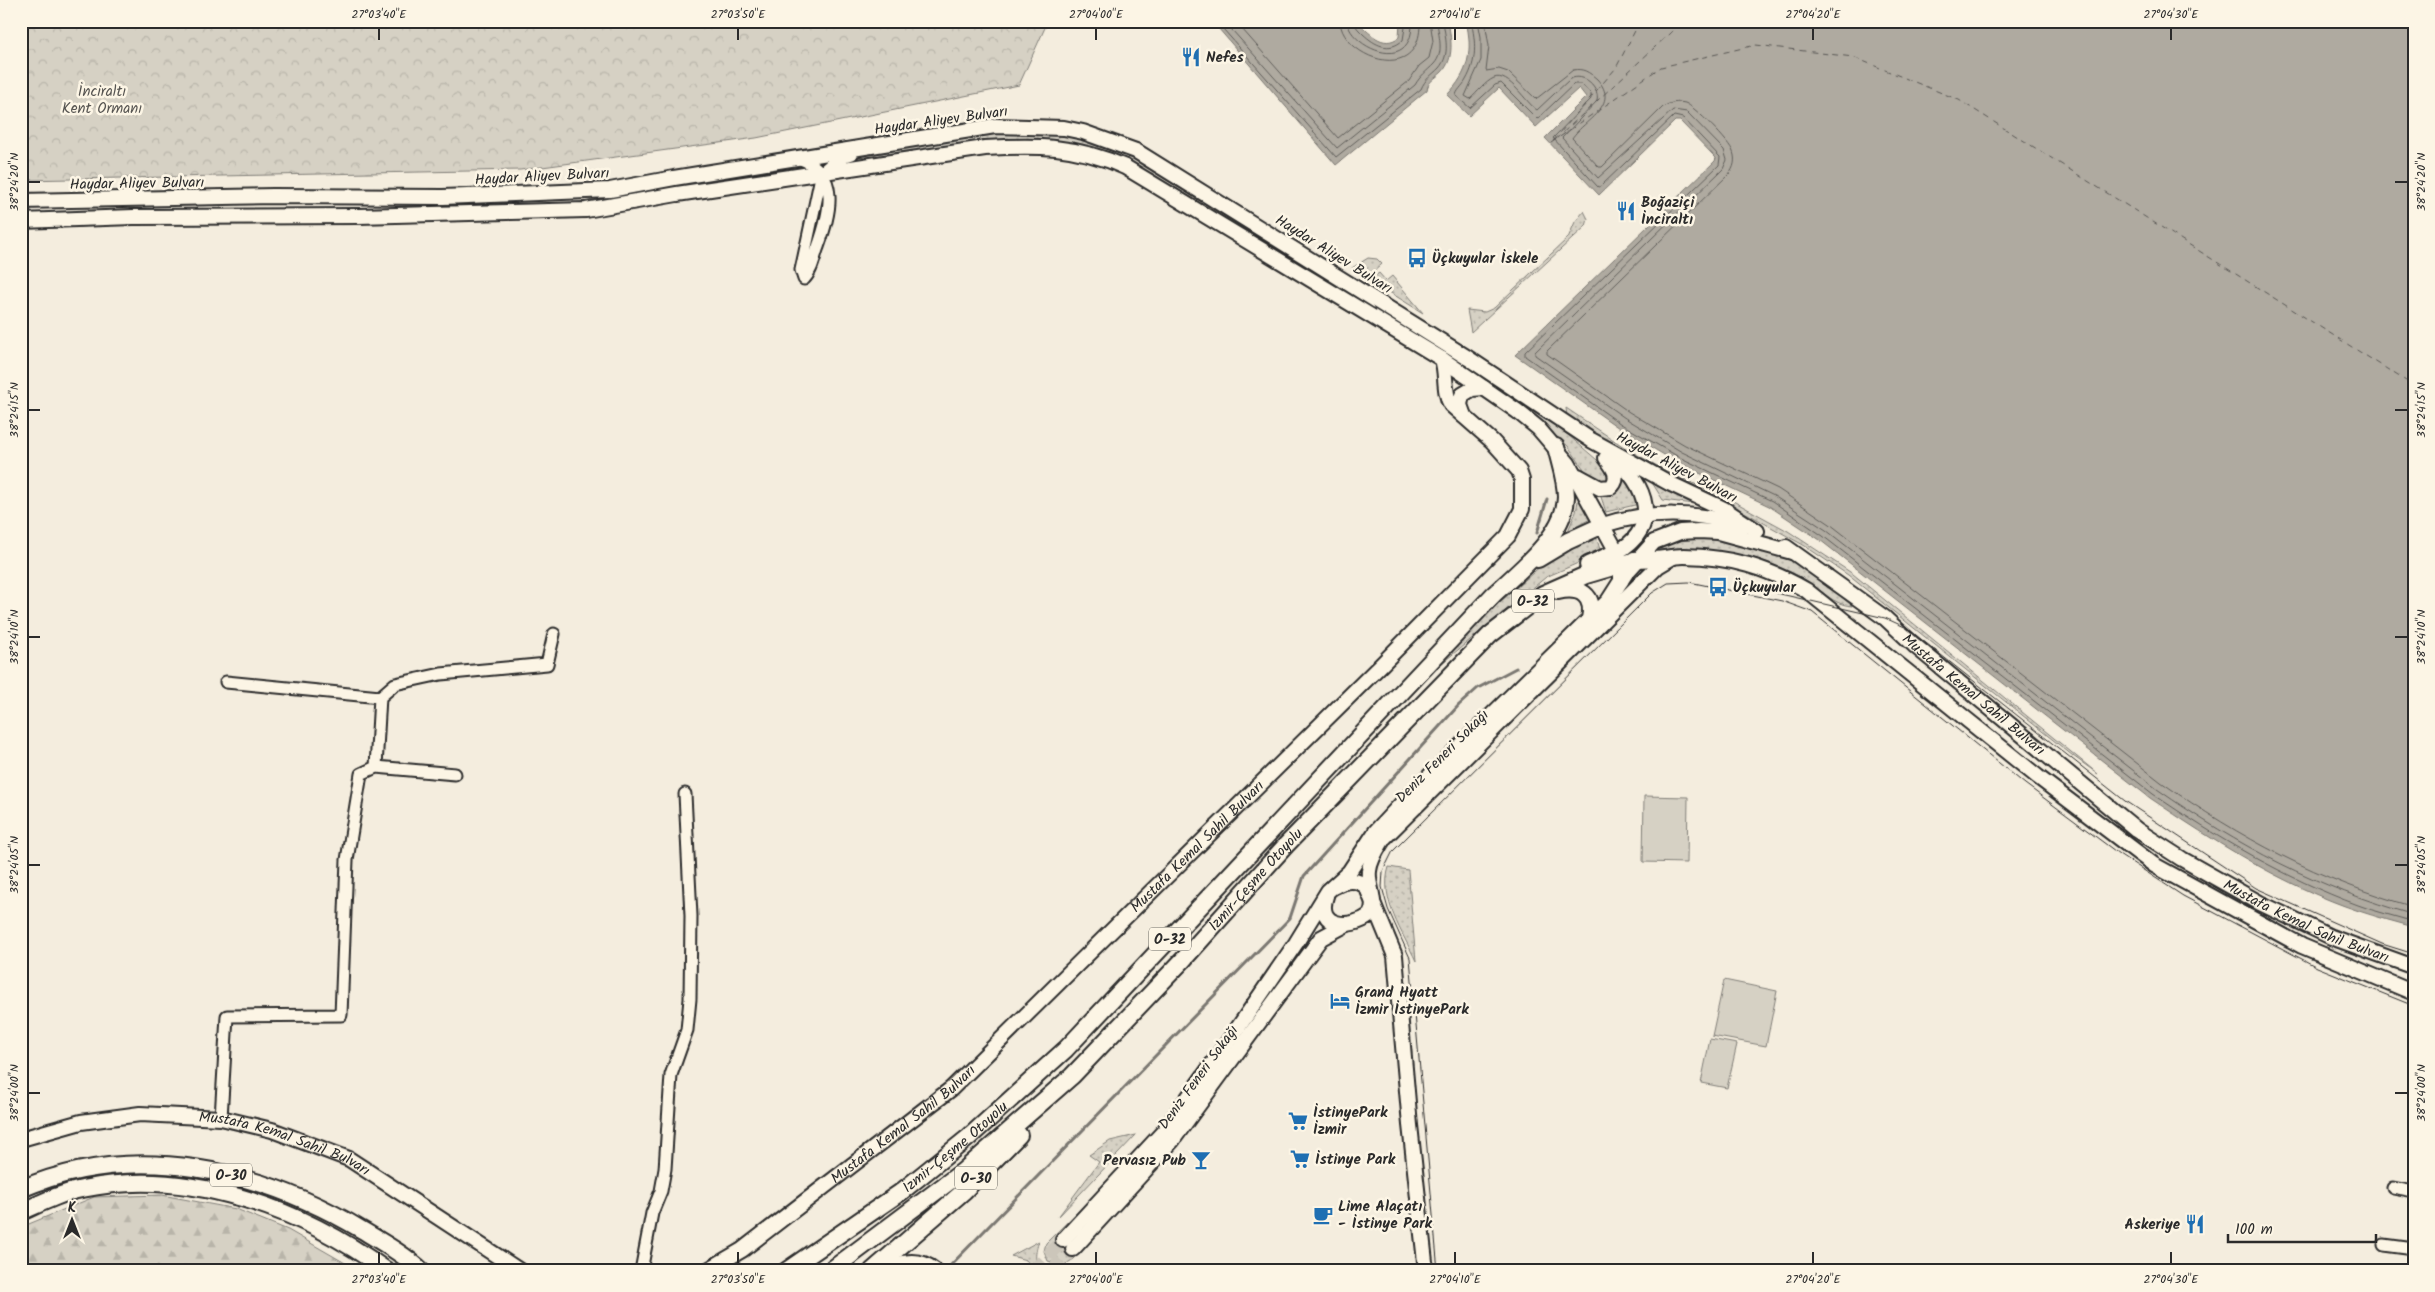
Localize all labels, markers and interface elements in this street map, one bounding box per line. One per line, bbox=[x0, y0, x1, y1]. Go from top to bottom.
text: 27°03'40"E bbox=[352, 5, 407, 24]
text: 27°03'50"E bbox=[711, 5, 766, 24]
text: 27°04'00"E bbox=[1069, 5, 1124, 24]
text: 27°04'10"E bbox=[1429, 5, 1482, 24]
text: 27°04'20"E bbox=[1786, 5, 1841, 24]
text: 27°04'30"E bbox=[2144, 5, 2199, 24]
restaurant icon: Nefes bbox=[1180, 46, 1202, 68]
place label: Nefes bbox=[1206, 46, 1244, 70]
park label: İnciraltı Kent Ormanı bbox=[62, 80, 142, 121]
street label: Haydar Aliyev Bulvarı bbox=[873, 100, 1010, 142]
text: 38°24'20"N bbox=[5, 153, 24, 211]
text: 38°24'20"N bbox=[2412, 153, 2431, 211]
street label: Haydar Aliyev Bulvarı bbox=[474, 161, 610, 193]
street label: Haydar Aliyev Bulvarı bbox=[69, 171, 205, 197]
place label: Boğaziçi İnciraltı bbox=[1641, 191, 1695, 232]
restaurant icon: Boğaziçi İnciraltı bbox=[1615, 200, 1637, 222]
street label: Haydar Aliyev Bulvarı bbox=[1270, 209, 1397, 301]
bus stop icon: Üçkuyular İskele bbox=[1406, 247, 1428, 269]
place label: Üçkuyular İskele bbox=[1432, 247, 1539, 271]
text: 38°24'15"N bbox=[5, 382, 24, 438]
text: 38°24'15"N bbox=[2412, 382, 2431, 438]
street label: Haydar Aliyev Bulvarı bbox=[1611, 426, 1742, 510]
bus stop icon: Üçkuyular bbox=[1707, 576, 1729, 598]
place label: Üçkuyular bbox=[1733, 576, 1796, 600]
road number: O-32 bbox=[1512, 590, 1554, 612]
text: 38°24'10"N bbox=[5, 609, 24, 665]
text: 38°24'10"N bbox=[2412, 609, 2431, 665]
street label: Mustafa Kemal Sahil Bulvarı bbox=[1896, 628, 2050, 762]
street label: Deniz Feneri Sokağı bbox=[1390, 704, 1495, 809]
street label: Mustafa Kemal Sahil Bulvarı bbox=[1125, 775, 1270, 919]
street label: İzmir-Çeşme Otoyolu bbox=[1203, 823, 1309, 937]
text: 38°24'05"N bbox=[5, 836, 24, 894]
text: 38°24'05"N bbox=[2412, 836, 2431, 894]
street label: Mustafa Kemal Sahil Bulvarı bbox=[2218, 874, 2392, 970]
road number: O-32 bbox=[1149, 928, 1191, 951]
place label: Grand Hyatt İzmir İstinyePark bbox=[1355, 981, 1469, 1022]
hotel icon: Grand Hyatt İzmir İstinyePark bbox=[1329, 990, 1351, 1012]
street label: Deniz Feneri Sokağı bbox=[1153, 1020, 1245, 1135]
street label: Mustafa Kemal Sahil Bulvarı bbox=[826, 1060, 982, 1191]
text: 38°24'00"N bbox=[5, 1064, 24, 1122]
text: 38°24'00"N bbox=[2412, 1064, 2431, 1122]
street label: İzmir-Çeşme Otoyolu bbox=[898, 1096, 1014, 1199]
place label: İstinyePark İzmir bbox=[1313, 1101, 1388, 1142]
street label: Mustafa Kemal Sahil Bulvarı bbox=[198, 1106, 375, 1183]
supermarket icon: İstinyePark İzmir bbox=[1287, 1110, 1309, 1132]
supermarket icon: İstinye Park bbox=[1289, 1148, 1311, 1170]
place label: İstinye Park bbox=[1315, 1148, 1396, 1172]
place label: Pervasız Pub bbox=[1103, 1149, 1186, 1173]
bar icon: Pervasız Pub bbox=[1190, 1149, 1212, 1171]
road number: O-30 bbox=[210, 1164, 252, 1186]
road number: O-30 bbox=[955, 1166, 997, 1190]
north arrow bbox=[48, 1194, 98, 1244]
place label: Lime Alaçatı - İstinye Park bbox=[1338, 1195, 1433, 1236]
text: K bbox=[68, 1197, 77, 1219]
cafe icon: Lime Alaçatı - İstinye Park bbox=[1312, 1204, 1334, 1226]
scale bar bbox=[2228, 1212, 2375, 1244]
place label: Askeriye bbox=[2124, 1213, 2181, 1237]
restaurant icon: Askeriye bbox=[2184, 1213, 2206, 1235]
text: 100 m bbox=[2235, 1218, 2273, 1242]
text: 27°03'40"E bbox=[352, 1270, 407, 1289]
text: 27°03'50"E bbox=[711, 1270, 766, 1289]
text: 27°04'00"E bbox=[1069, 1270, 1124, 1289]
text: 27°04'10"E bbox=[1429, 1270, 1482, 1289]
text: 27°04'20"E bbox=[1786, 1270, 1841, 1289]
text: 27°04'30"E bbox=[2144, 1270, 2199, 1289]

